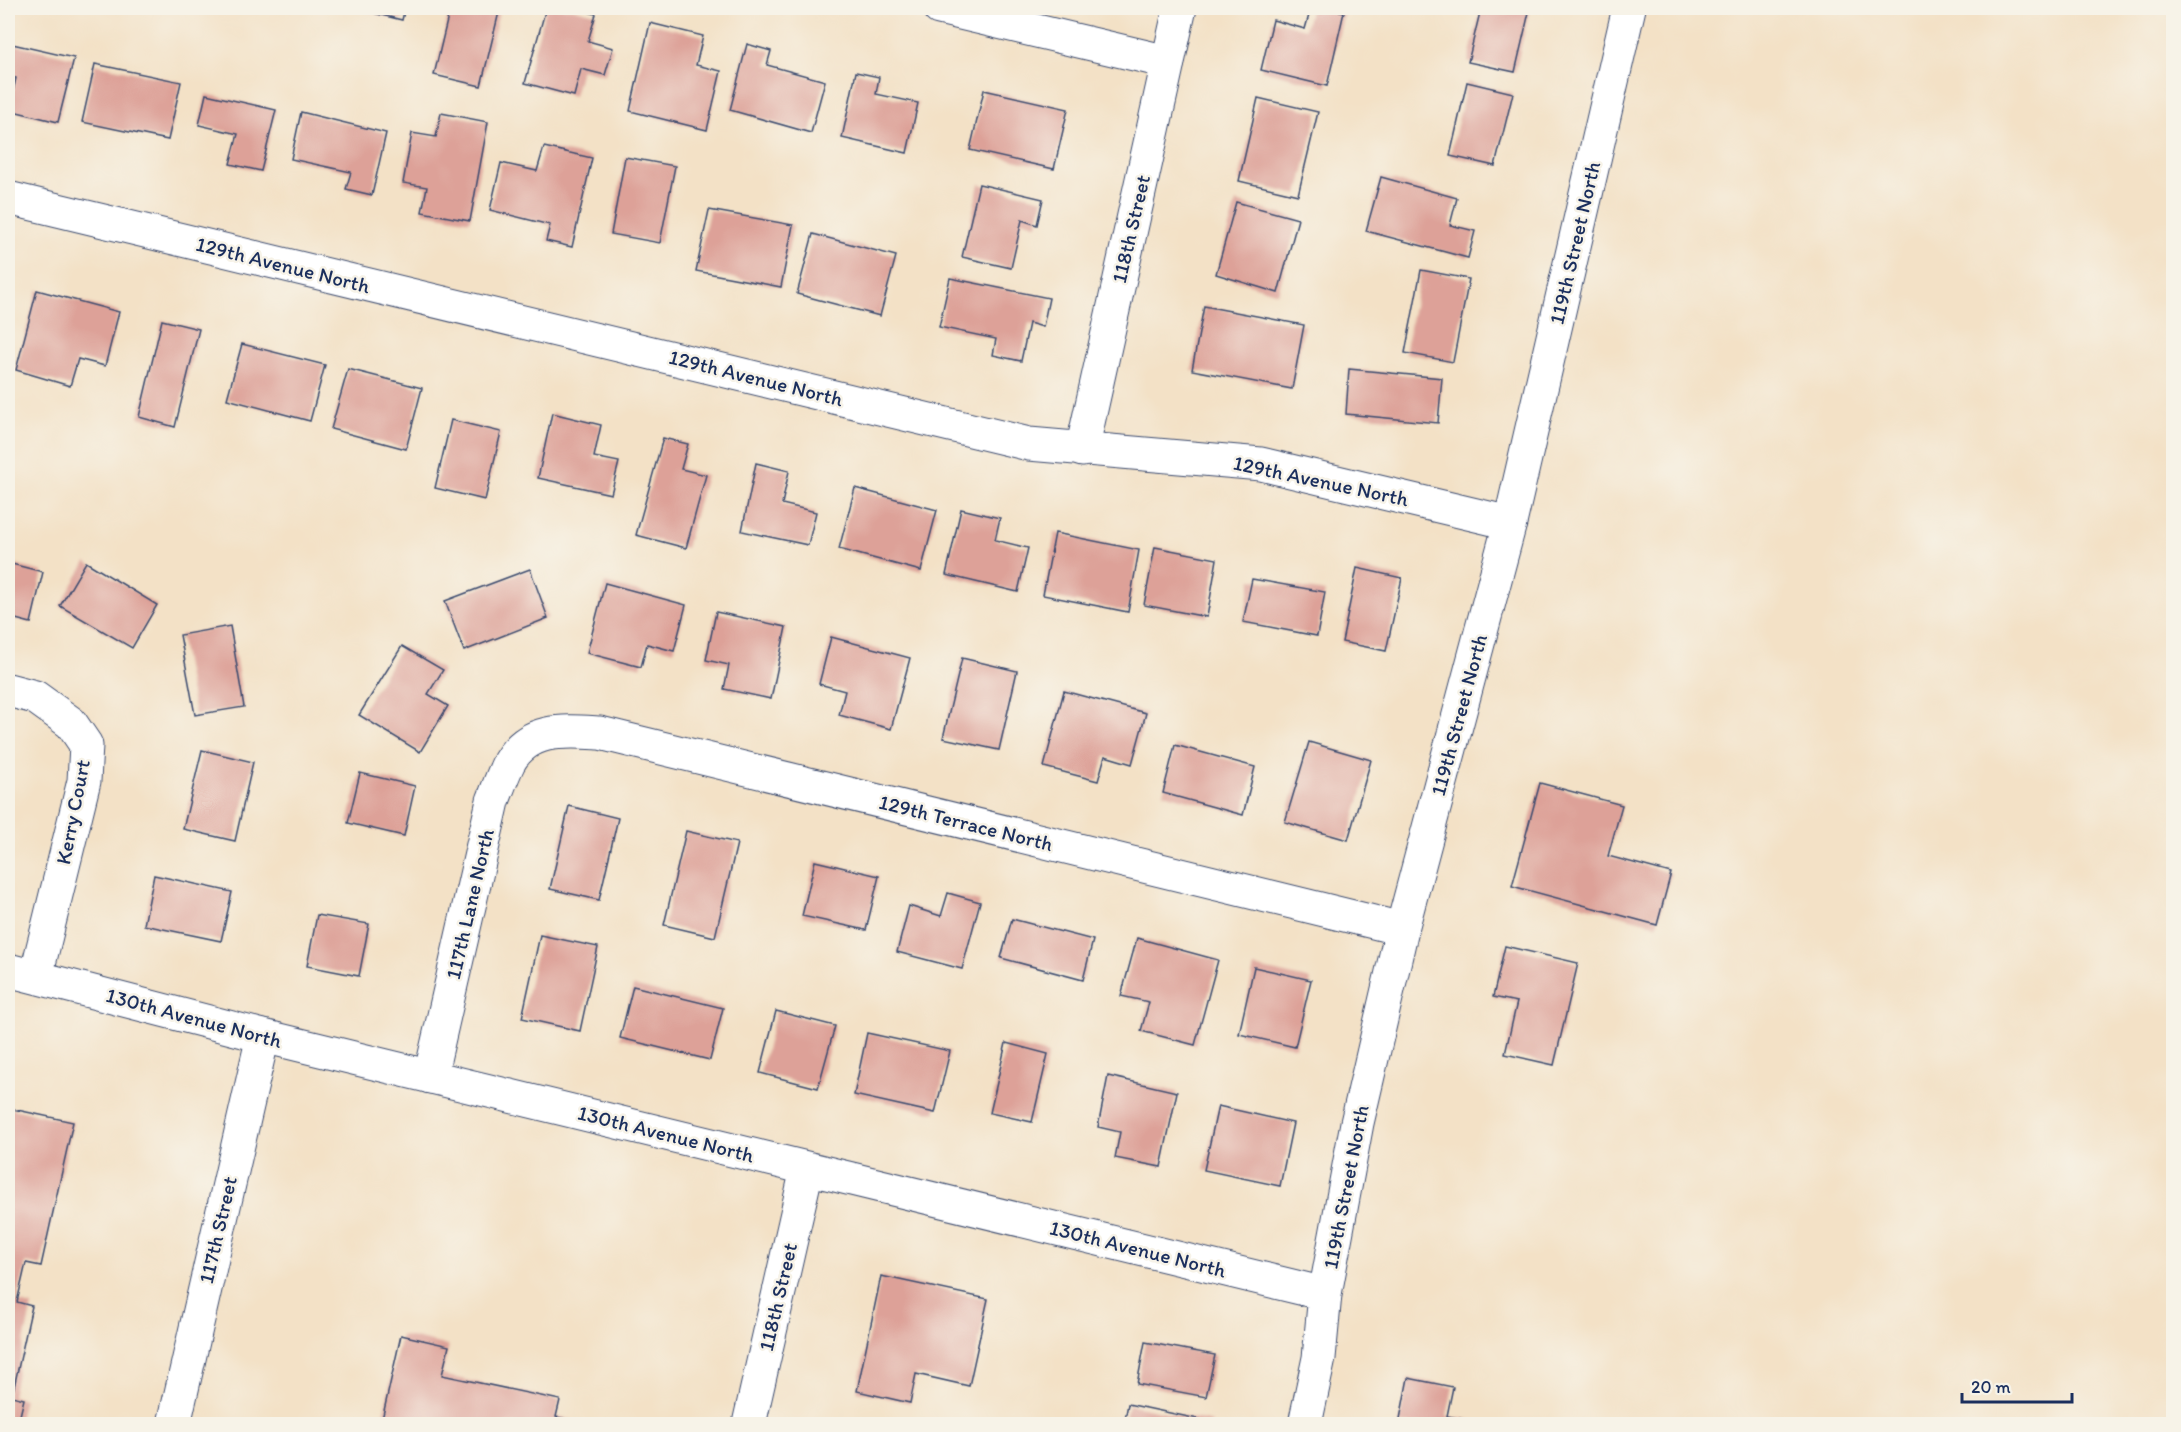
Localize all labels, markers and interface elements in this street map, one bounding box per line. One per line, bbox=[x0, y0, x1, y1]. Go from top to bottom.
street label: 119th Street North bbox=[1544, 159, 1605, 327]
street label: 118th Street bbox=[1106, 172, 1155, 285]
street label: 129th Avenue North bbox=[193, 231, 373, 298]
street label: 129th Avenue North bbox=[666, 344, 846, 411]
street label: 129th Avenue North bbox=[1231, 450, 1412, 511]
street label: 119th Street North bbox=[1425, 631, 1492, 798]
street label: Kerry Court bbox=[50, 757, 95, 866]
street label: 129th Terrace North bbox=[877, 789, 1056, 856]
street label: 117th Lane North bbox=[440, 826, 499, 982]
street label: 130th Avenue North bbox=[104, 982, 285, 1053]
street label: 130th Avenue North bbox=[575, 1100, 758, 1168]
street label: 119th Street North bbox=[1317, 1103, 1374, 1271]
street label: 117th Street bbox=[193, 1174, 242, 1286]
street label: 130th Avenue North bbox=[1047, 1215, 1230, 1283]
street label: 118th Street bbox=[753, 1240, 802, 1353]
scale bar bbox=[1962, 1366, 2072, 1404]
text: 20 m bbox=[1971, 1376, 2011, 1398]

